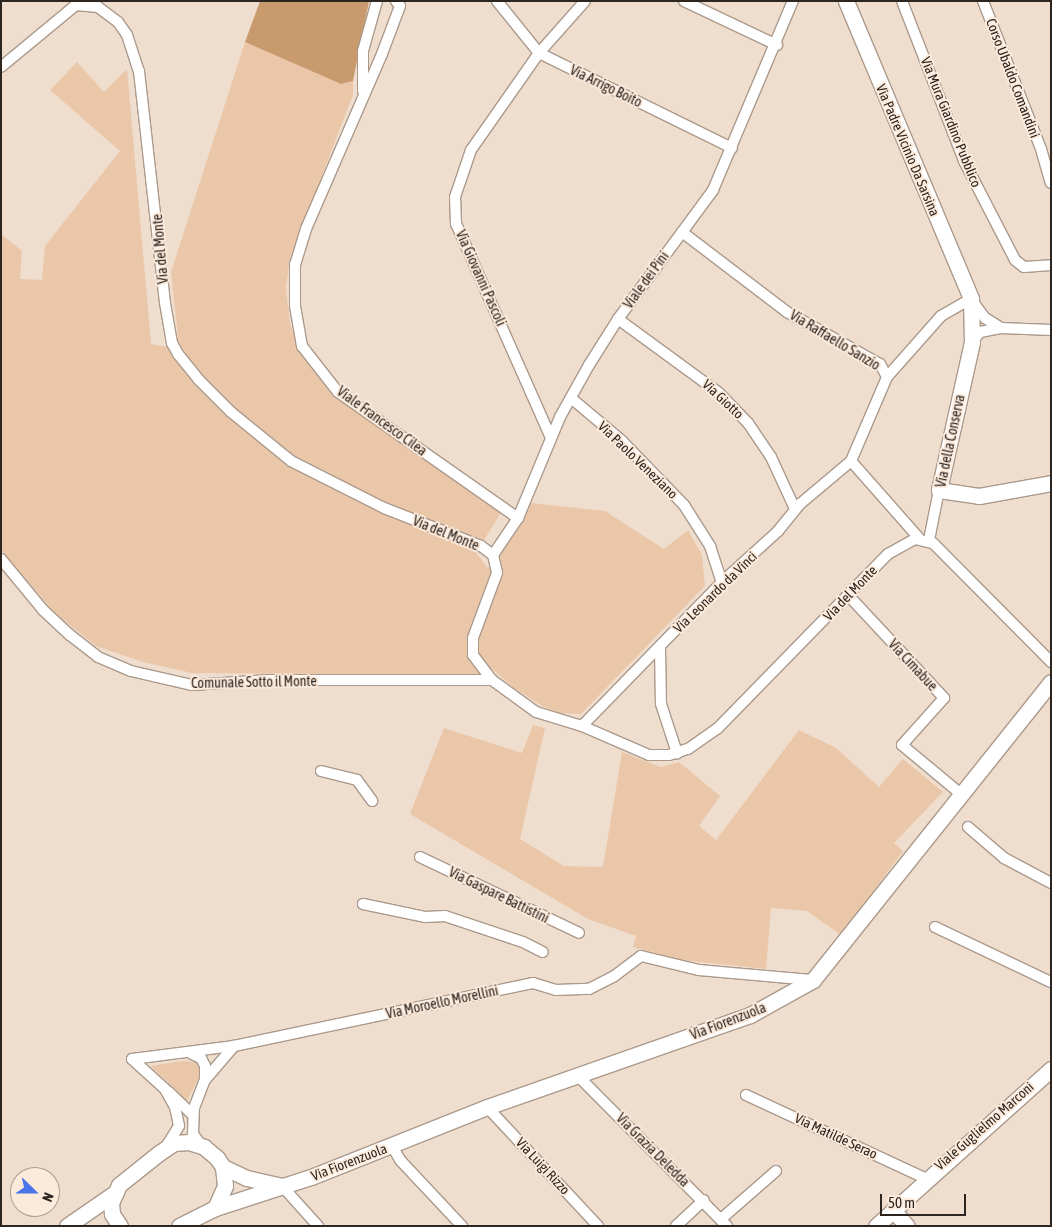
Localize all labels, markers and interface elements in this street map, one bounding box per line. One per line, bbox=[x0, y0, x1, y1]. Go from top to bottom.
street label: Corso Ubaldo Comandini bbox=[982, 16, 1044, 140]
street label: Via Mura Giardino Pubblico bbox=[917, 54, 985, 190]
street label: Via Arrigo Boito bbox=[567, 61, 645, 111]
street label: Via Padre Vicinio Da Sarsina bbox=[873, 81, 943, 219]
street label: Via del Monte bbox=[149, 213, 171, 285]
street label: Via Giovanni Pascoli bbox=[452, 227, 510, 329]
street label: Viale dei Pini bbox=[620, 248, 672, 312]
street label: Via Raffaello Sanzio bbox=[787, 306, 883, 374]
street label: Via Giotto bbox=[699, 376, 747, 422]
street label: Viale Francesco Cilea bbox=[334, 383, 430, 459]
street label: Via della Conserva bbox=[932, 393, 968, 489]
street label: Via Paolo Veneziano bbox=[595, 418, 681, 502]
street label: Via del Monte bbox=[410, 512, 482, 554]
street label: Via Leonardo da Vinci bbox=[670, 548, 760, 636]
street label: Via del Monte bbox=[820, 562, 880, 624]
street label: Via Cimabue bbox=[885, 636, 941, 694]
street label: Comunale Sotto il Monte bbox=[191, 673, 317, 691]
street label: Via Gaspare Battistini bbox=[446, 863, 552, 927]
street label: Via Moroello Morellini bbox=[384, 982, 500, 1022]
street label: Via Fiorenzuola bbox=[688, 999, 768, 1043]
street label: Viale Guglielmo Marconi bbox=[931, 1078, 1037, 1174]
street label: Via Grazia Deledda bbox=[613, 1110, 693, 1190]
street label: Via Matilde Serao bbox=[792, 1110, 880, 1162]
street label: Via Luigi Rizzo bbox=[512, 1134, 574, 1198]
street label: Via Fiorenzuola bbox=[309, 1140, 389, 1184]
north arrow bbox=[10, 1167, 60, 1217]
scale bar bbox=[882, 1184, 968, 1216]
text: N bbox=[39, 1190, 57, 1204]
text: 50 m bbox=[888, 1194, 915, 1211]

